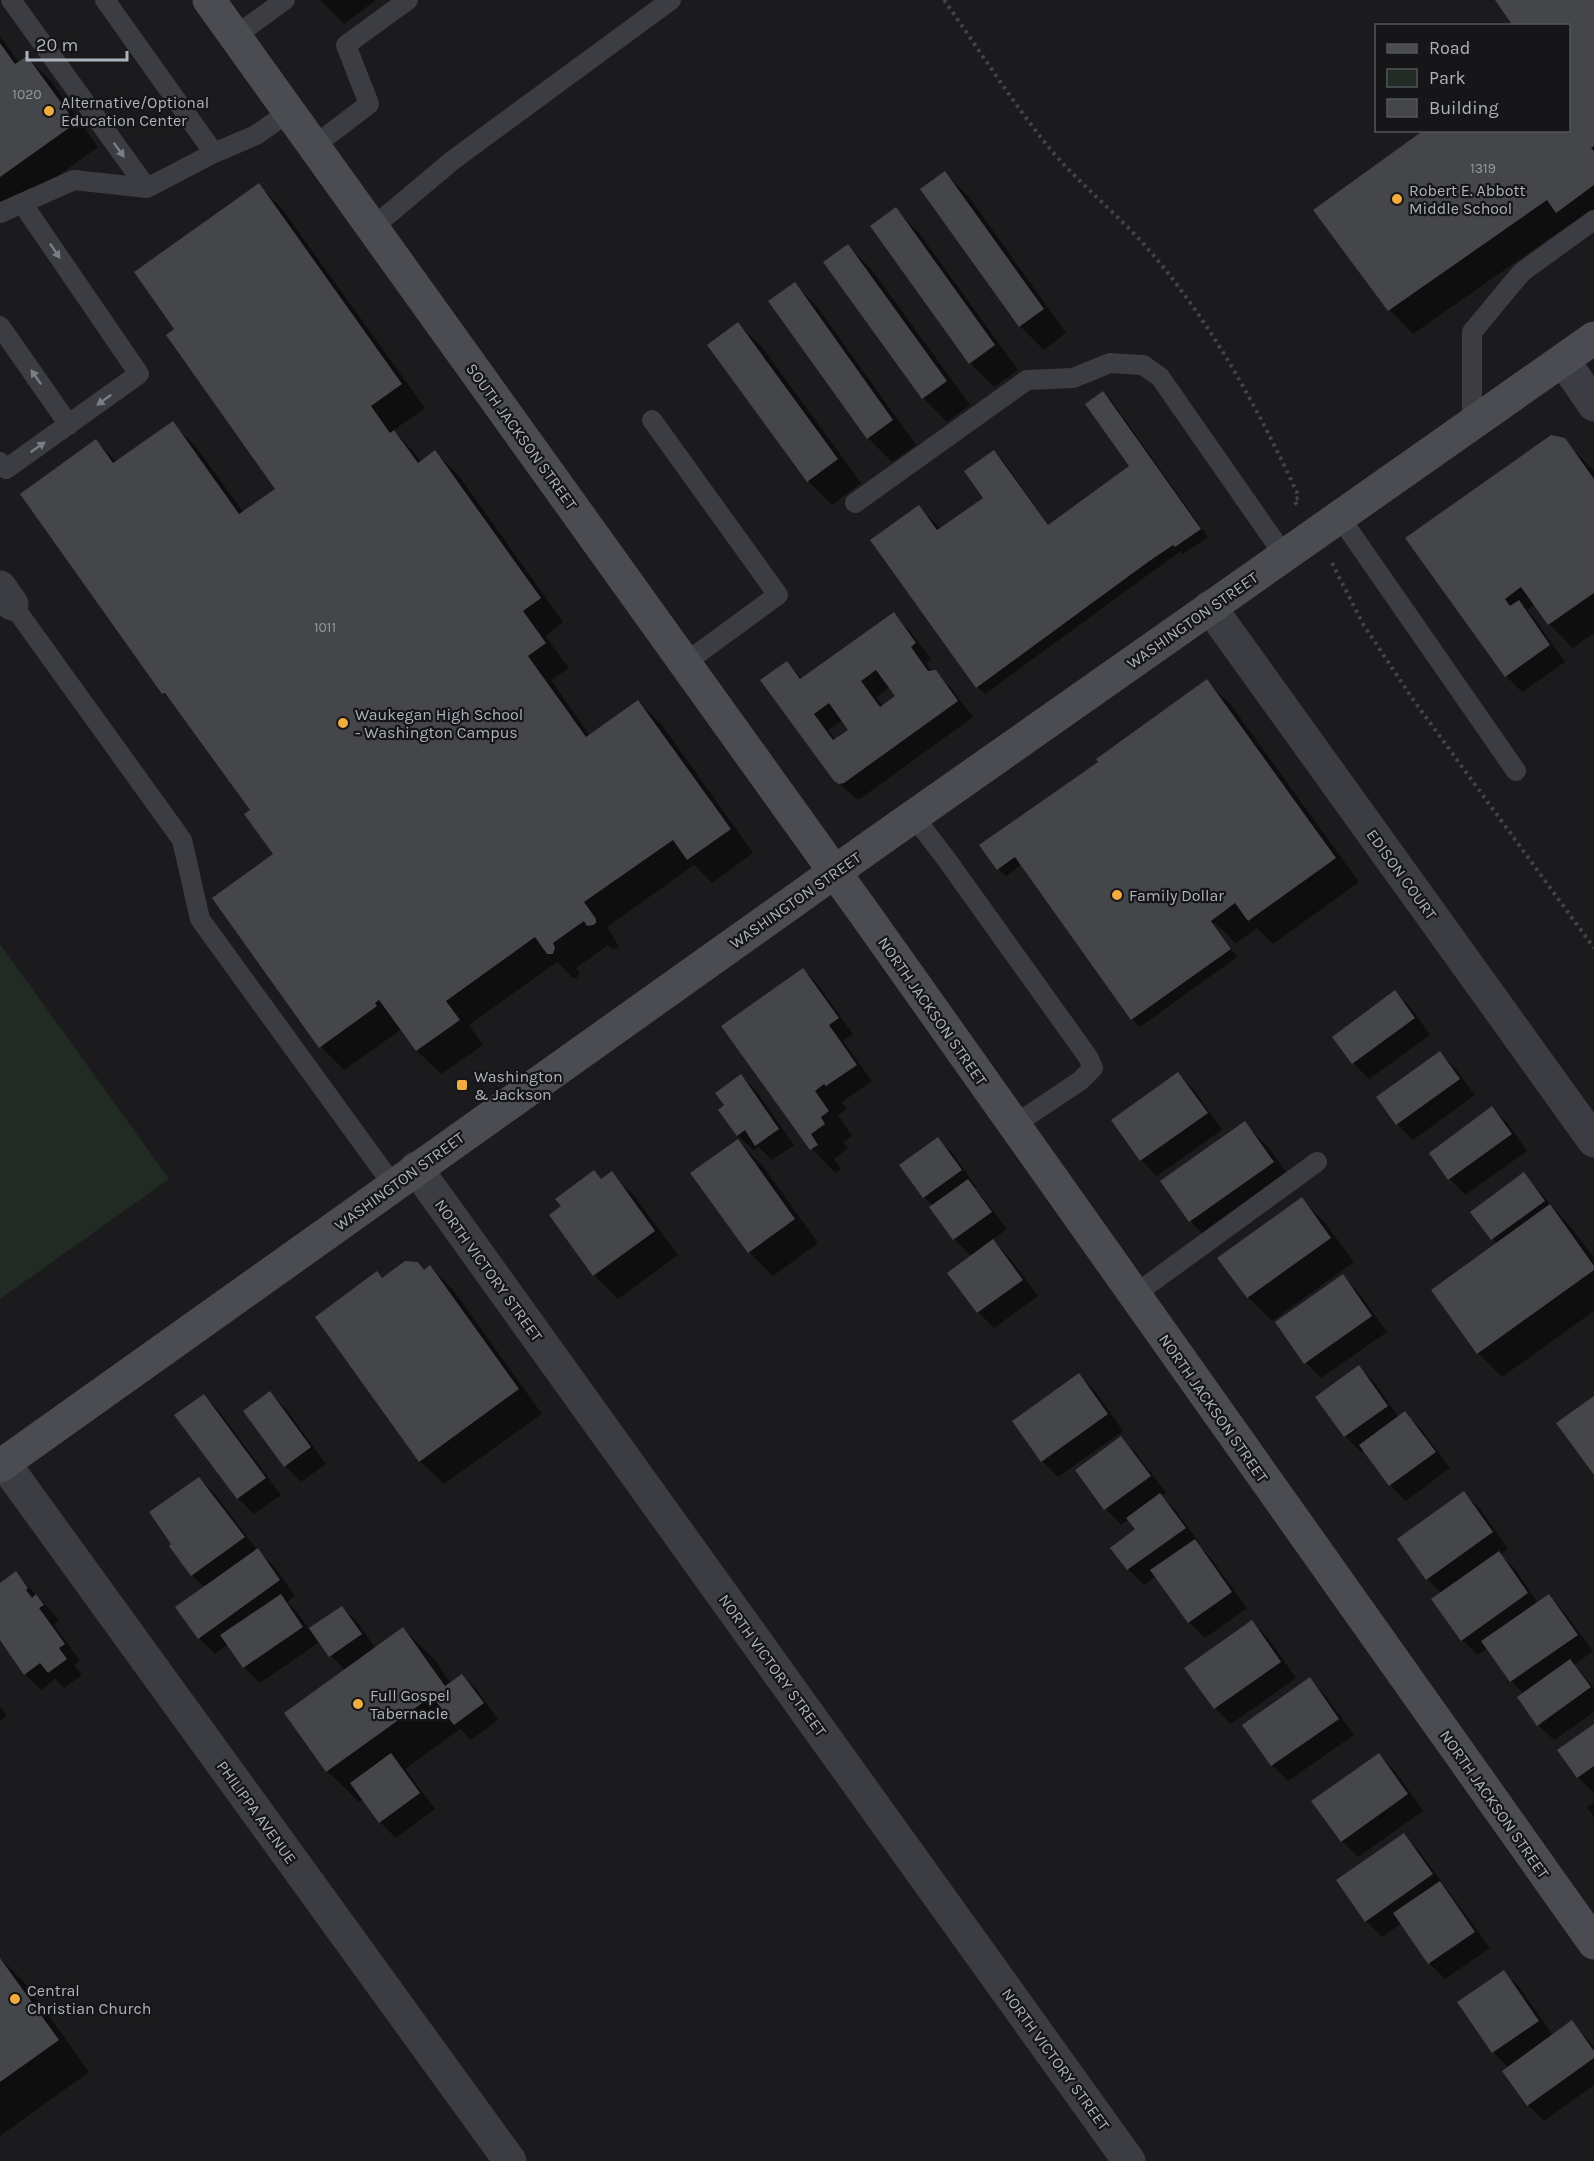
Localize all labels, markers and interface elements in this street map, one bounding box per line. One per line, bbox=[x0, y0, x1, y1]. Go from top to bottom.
scale bar bbox=[27, 24, 128, 62]
legend bbox=[1375, 24, 1570, 132]
text: 20 m bbox=[36, 34, 78, 56]
text: Road bbox=[1429, 37, 1470, 59]
text: Park bbox=[1429, 67, 1466, 89]
house number: 1020 bbox=[12, 86, 42, 103]
place label: Alternative/Optional Education Center bbox=[61, 93, 209, 130]
text: Building bbox=[1429, 97, 1499, 119]
marker: Alternative/Optional Education Center bbox=[42, 104, 56, 118]
one-way arrow bbox=[113, 141, 125, 157]
house number: 1319 bbox=[1470, 160, 1496, 177]
place label: Robert E. Abbott Middle School bbox=[1409, 181, 1525, 218]
marker: Robert E. Abbott Middle School bbox=[1390, 192, 1404, 206]
one-way arrow bbox=[49, 243, 61, 259]
street label: SOUTH JACKSON STREET bbox=[462, 359, 581, 513]
one-way arrow bbox=[30, 370, 42, 386]
one-way arrow bbox=[97, 394, 113, 406]
one-way arrow bbox=[29, 441, 45, 453]
street label: WASHINGTON STREET bbox=[1123, 568, 1261, 673]
house number: 1011 bbox=[314, 619, 336, 636]
place label: Waukegan High School - Washington Campus bbox=[355, 705, 523, 742]
marker: Waukegan High School - Washington Campus bbox=[336, 716, 350, 730]
street label: EDISON COURT bbox=[1362, 825, 1441, 923]
street label: WASHINGTON STREET bbox=[726, 848, 864, 953]
place label: Family Dollar bbox=[1129, 886, 1224, 905]
marker: Family Dollar bbox=[1110, 888, 1124, 902]
street label: NORTH JACKSON STREET bbox=[874, 933, 991, 1089]
place label: Washington & Jackson bbox=[474, 1067, 563, 1104]
marker: Washington & Jackson bbox=[455, 1078, 469, 1092]
street label: WASHINGTON STREET bbox=[331, 1128, 468, 1235]
street label: NORTH VICTORY STREET bbox=[431, 1196, 547, 1345]
street label: NORTH JACKSON STREET bbox=[1155, 1330, 1272, 1486]
street label: NORTH VICTORY STREET bbox=[715, 1591, 831, 1740]
place label: Full Gospel Tabernacle bbox=[370, 1686, 450, 1723]
marker: Full Gospel Tabernacle bbox=[351, 1697, 365, 1711]
street label: NORTH JACKSON STREET bbox=[1436, 1726, 1553, 1882]
street label: PHILIPPA AVENUE bbox=[213, 1757, 300, 1868]
place label: Central Christian Church bbox=[27, 1981, 151, 2018]
street label: NORTH VICTORY STREET bbox=[998, 1985, 1114, 2134]
marker: Central Christian Church bbox=[8, 1992, 22, 2006]

